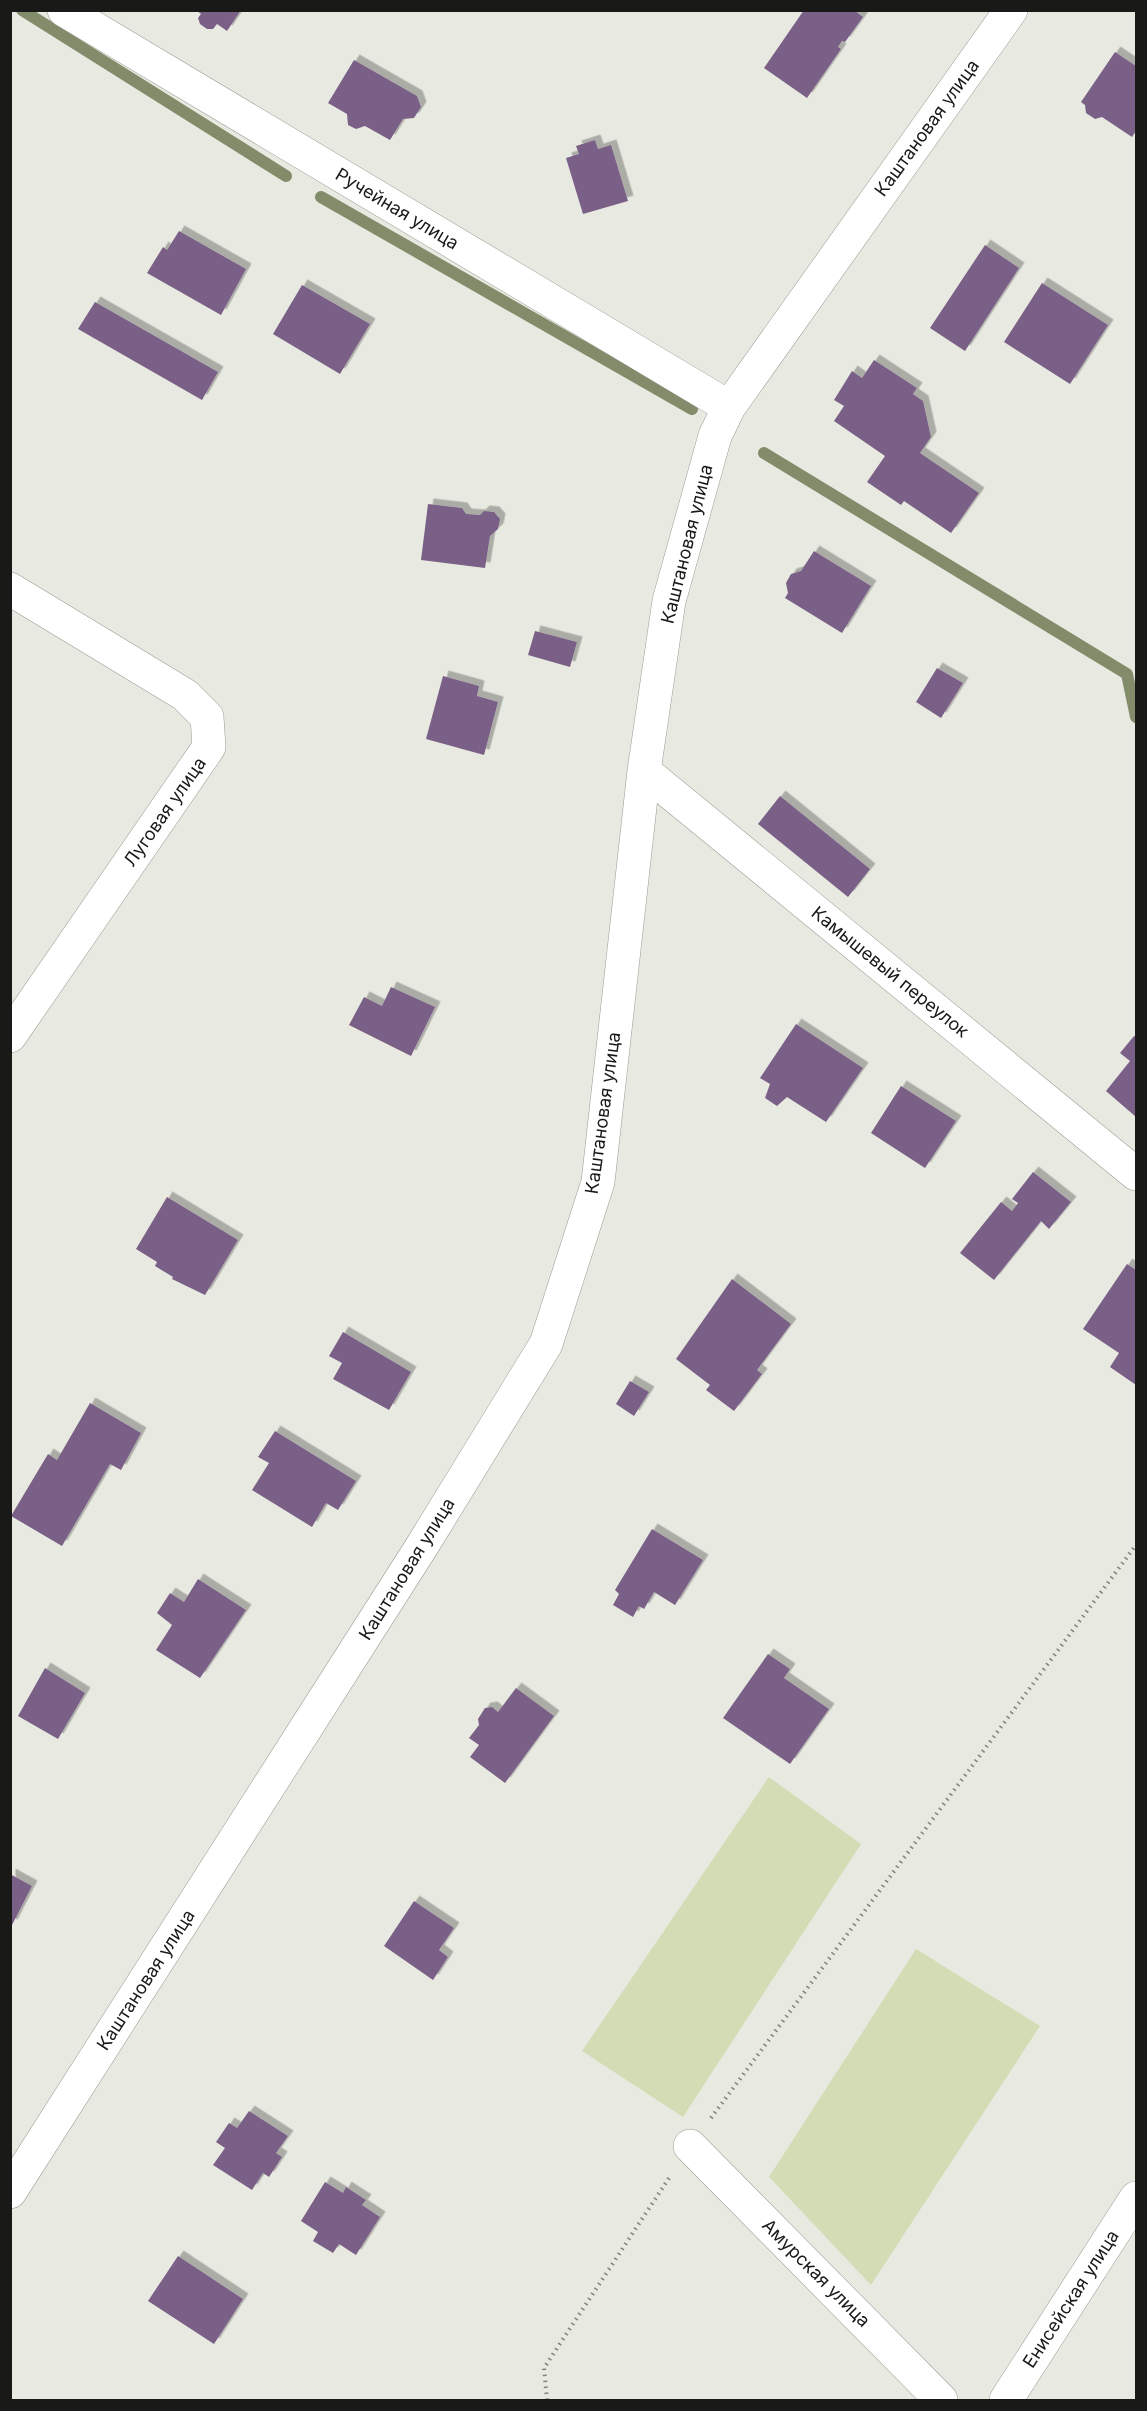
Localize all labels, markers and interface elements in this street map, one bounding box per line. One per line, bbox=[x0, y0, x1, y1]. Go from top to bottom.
street label: Каштановая улица bbox=[870, 55, 983, 200]
street label: Ручейная улица bbox=[332, 164, 463, 254]
street label: Каштановая улица bbox=[657, 462, 716, 626]
street label: Луговая улица bbox=[119, 753, 210, 870]
street label: Камышевый переулок bbox=[807, 902, 973, 1042]
street label: Каштановая улица bbox=[581, 1031, 624, 1195]
street label: Каштановая улица bbox=[354, 1494, 459, 1644]
street label: Каштановая улица bbox=[92, 1905, 199, 2054]
street label: Амурская улица bbox=[758, 2214, 875, 2331]
street label: Енисейская улица bbox=[1018, 2226, 1123, 2371]

